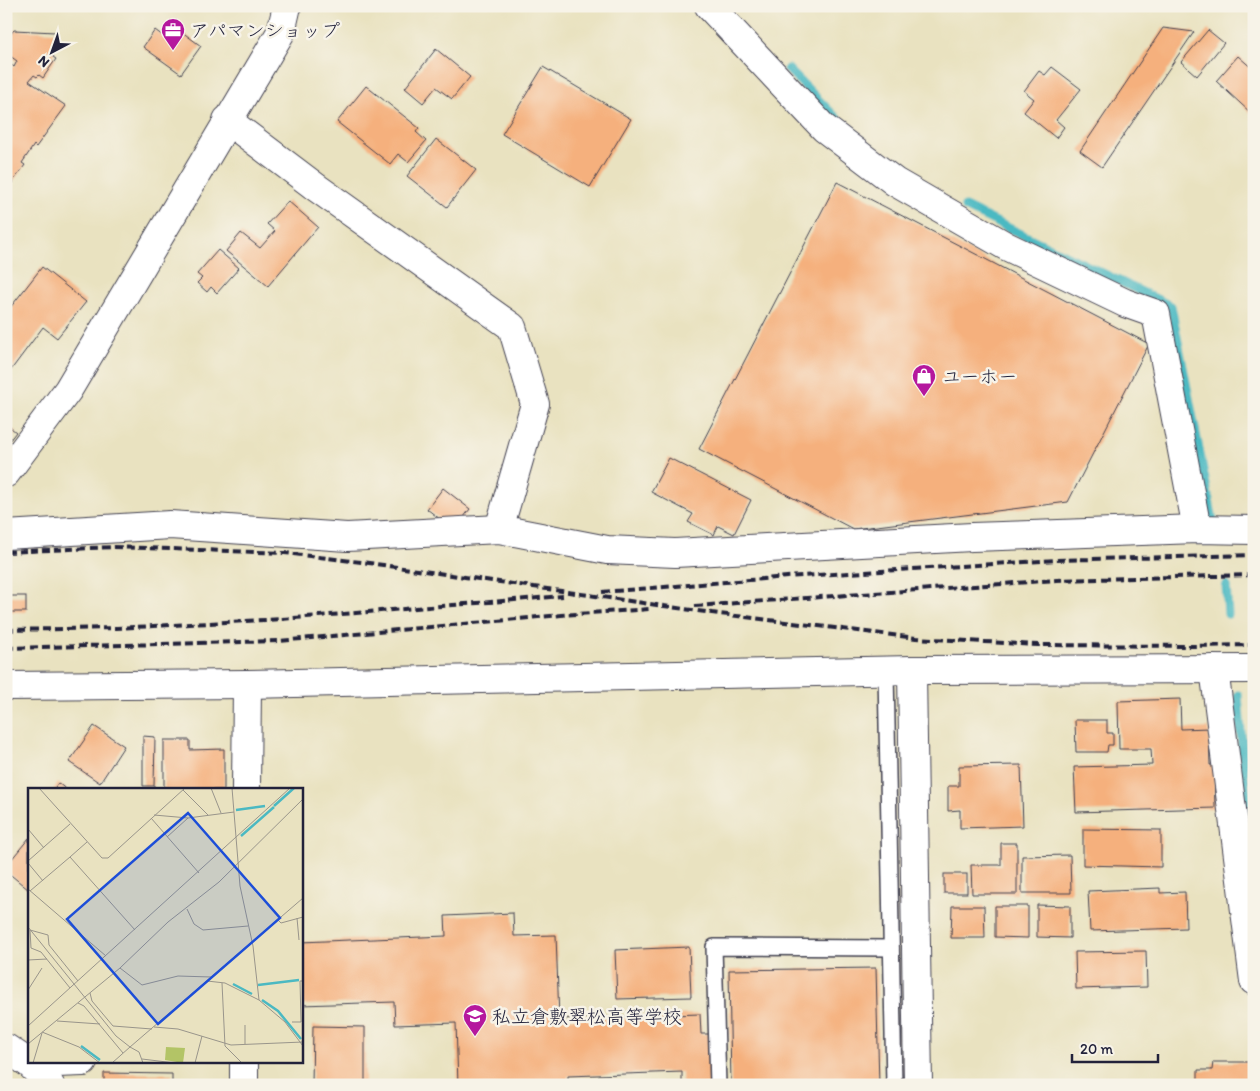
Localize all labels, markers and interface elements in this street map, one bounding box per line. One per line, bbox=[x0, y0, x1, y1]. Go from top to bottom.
office icon: アパマンショップ bbox=[160, 17, 186, 51]
place label: アパマンショップ bbox=[190, 19, 340, 42]
north arrow bbox=[28, 28, 78, 78]
text: N bbox=[35, 52, 53, 71]
shop icon: ユーホー bbox=[911, 363, 937, 397]
place label: ユーホー bbox=[942, 365, 1017, 388]
inset map bbox=[28, 788, 302, 1064]
school or university icon: 私立倉敷翠松高等学校 bbox=[462, 1003, 488, 1037]
place label: 私立倉敷翠松高等学校 bbox=[492, 1005, 682, 1028]
scale bar bbox=[1072, 1031, 1159, 1063]
text: 20 m bbox=[1080, 1040, 1114, 1058]

